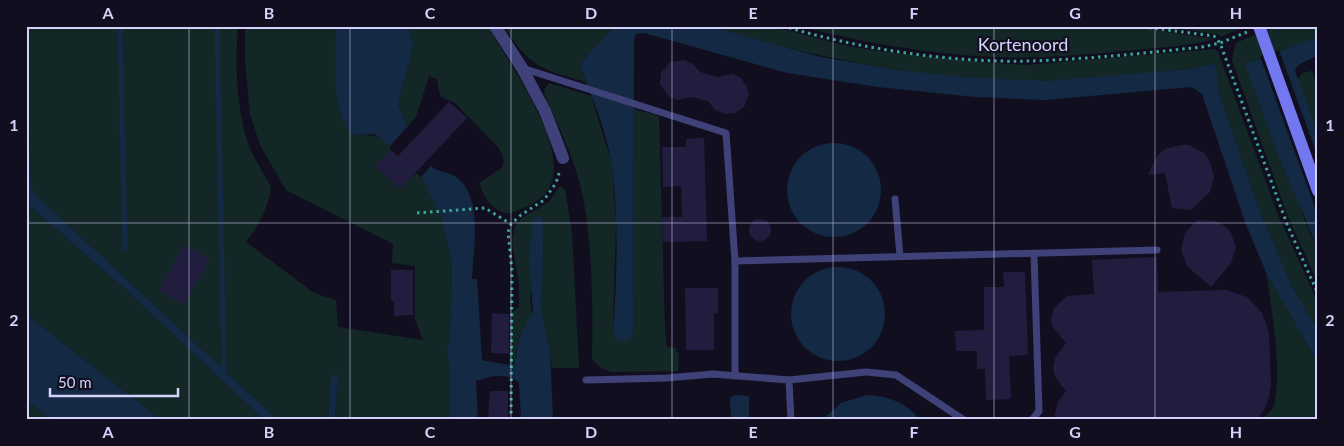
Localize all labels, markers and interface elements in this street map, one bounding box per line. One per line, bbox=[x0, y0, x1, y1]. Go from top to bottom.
text: A bbox=[101, 3, 114, 22]
text: B bbox=[264, 3, 274, 22]
text: C bbox=[425, 3, 436, 22]
text: D bbox=[585, 3, 597, 22]
text: E bbox=[748, 3, 758, 22]
text: F bbox=[909, 3, 919, 22]
text: G bbox=[1069, 3, 1081, 22]
text: H bbox=[1230, 3, 1242, 22]
street label: Kortenoord bbox=[978, 33, 1068, 55]
text: 1 bbox=[9, 115, 19, 134]
text: 1 bbox=[1325, 115, 1335, 134]
text: 2 bbox=[9, 310, 19, 329]
text: 2 bbox=[1325, 310, 1335, 329]
scale bar bbox=[50, 366, 178, 398]
text: 50 m bbox=[58, 373, 92, 391]
text: A bbox=[101, 422, 114, 441]
text: B bbox=[264, 422, 274, 441]
text: C bbox=[425, 422, 436, 441]
text: D bbox=[585, 422, 597, 441]
text: E bbox=[748, 422, 758, 441]
text: F bbox=[909, 422, 919, 441]
text: G bbox=[1069, 422, 1081, 441]
text: H bbox=[1230, 422, 1242, 441]

